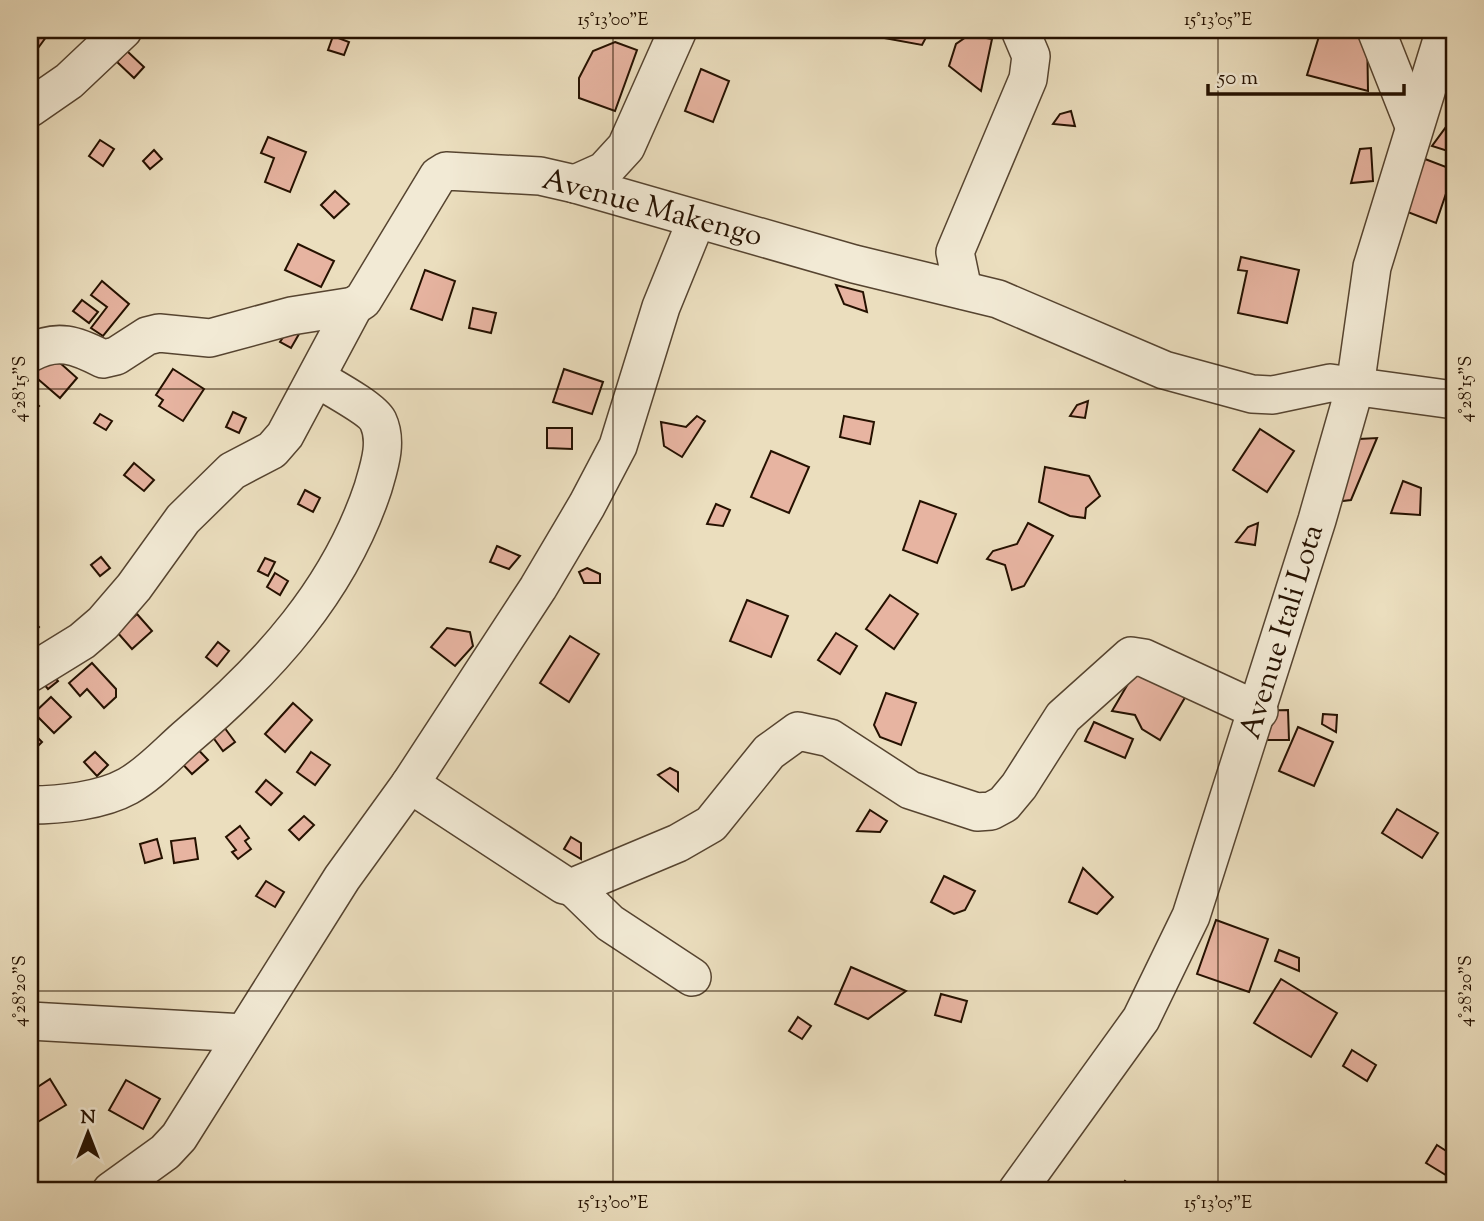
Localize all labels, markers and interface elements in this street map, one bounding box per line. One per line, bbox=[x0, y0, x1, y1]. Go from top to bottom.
text: 15°13'00"E bbox=[578, 8, 649, 34]
text: 15°13'05"E bbox=[1184, 8, 1252, 34]
scale bar bbox=[1208, 52, 1404, 96]
text: 50 m bbox=[1217, 64, 1258, 94]
street label: Avenue Makengo bbox=[537, 159, 767, 259]
text: 4°28'15"S bbox=[8, 356, 34, 422]
text: 4°28'15"S bbox=[1454, 356, 1480, 422]
street label: Avenue Itali Lota bbox=[1230, 519, 1336, 745]
text: 4°28'20"S bbox=[8, 955, 34, 1027]
text: 4°28'20"S bbox=[1454, 955, 1480, 1027]
north arrow bbox=[52, 1098, 122, 1168]
text: N bbox=[80, 1105, 96, 1132]
text: 15°13'00"E bbox=[578, 1191, 649, 1217]
text: 15°13'05"E bbox=[1184, 1191, 1252, 1217]

